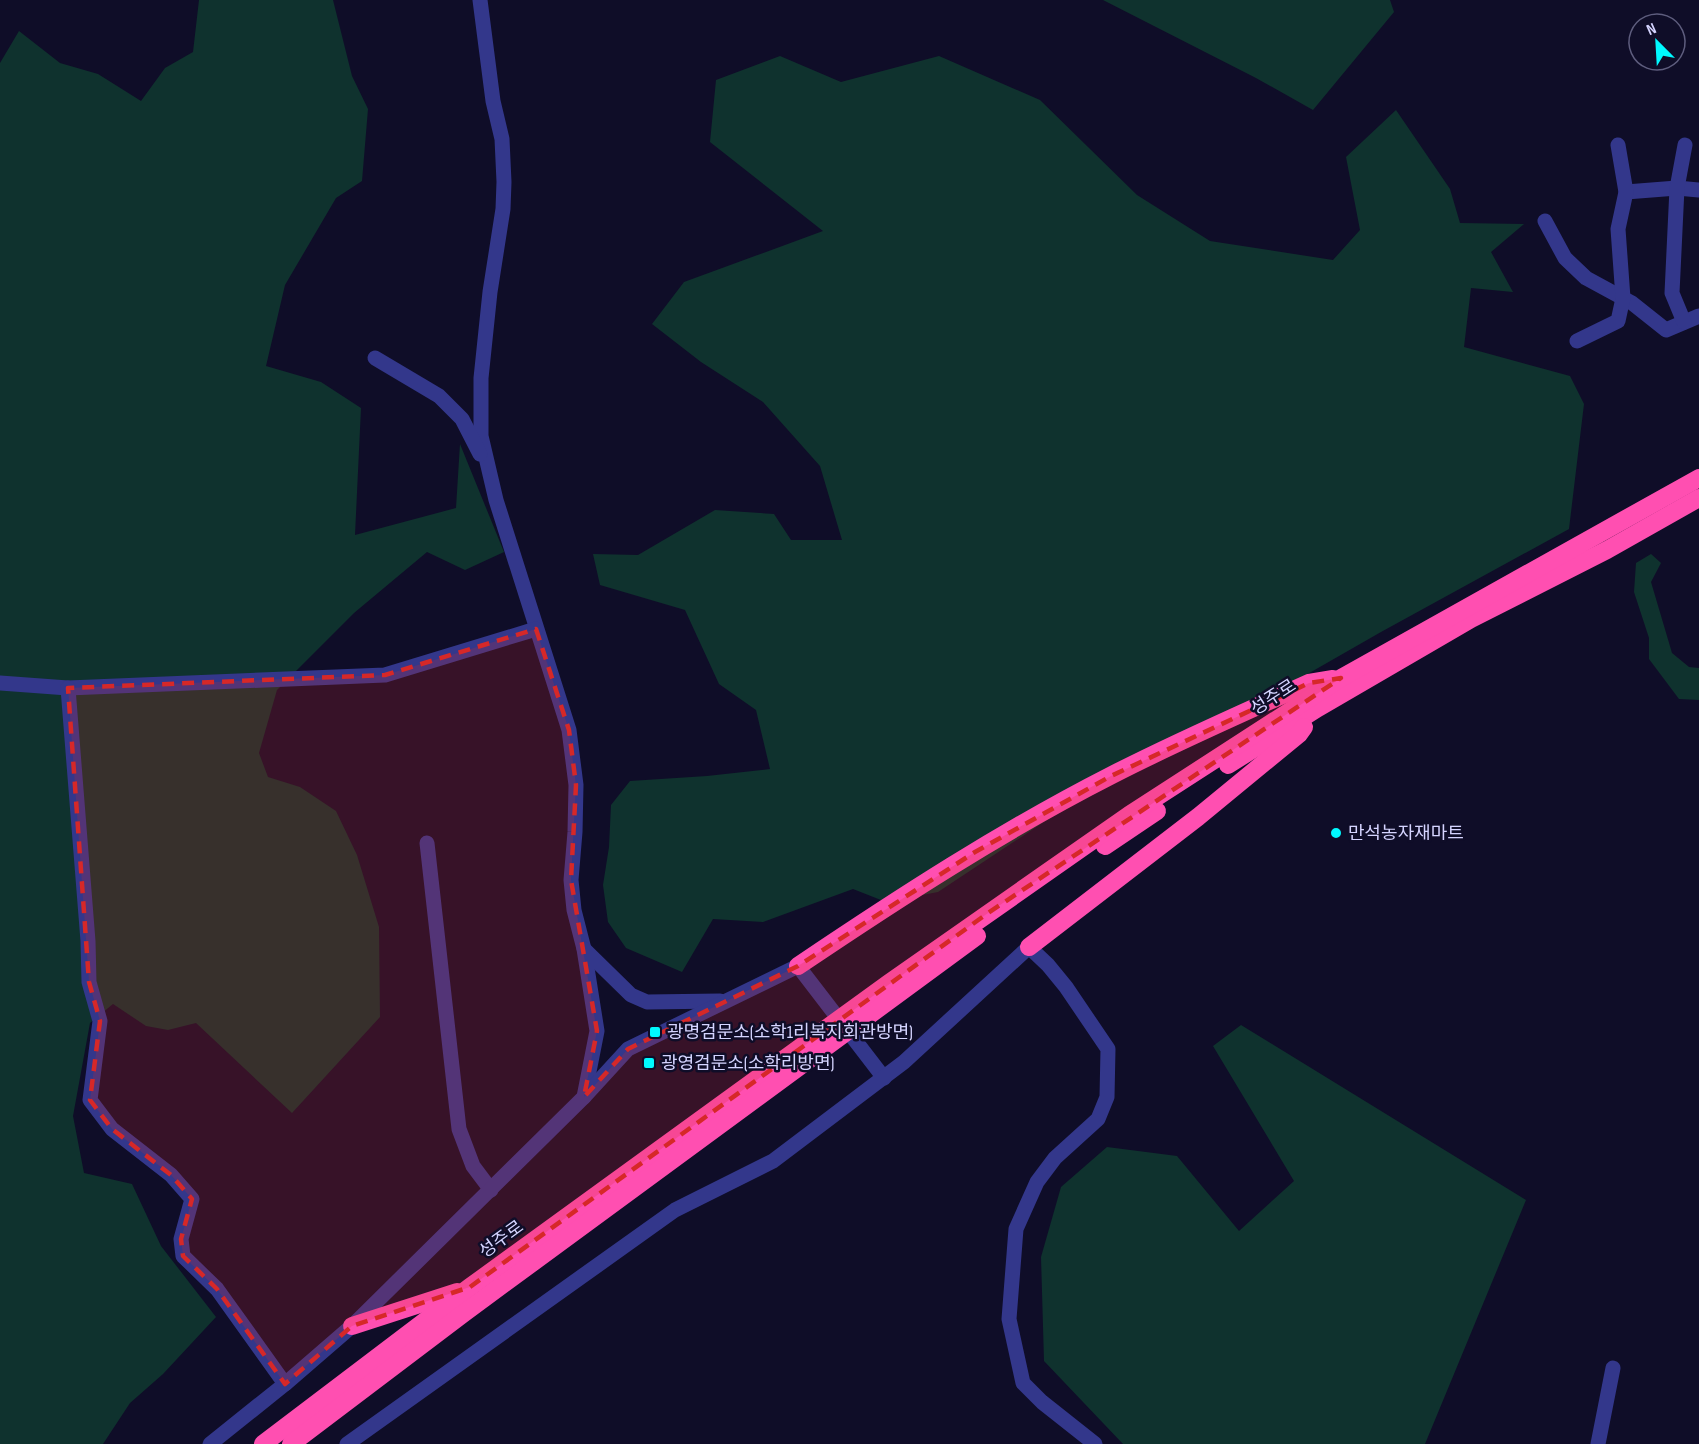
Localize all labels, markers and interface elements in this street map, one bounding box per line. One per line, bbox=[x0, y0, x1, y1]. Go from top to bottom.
north arrow bbox=[1627, 12, 1687, 72]
text: N bbox=[1644, 19, 1659, 40]
street label: 성주로 bbox=[1247, 675, 1300, 720]
place label: 만석농자재마트 bbox=[1348, 823, 1464, 844]
marker: 만석농자재마트 bbox=[1329, 826, 1343, 840]
place label: 광명검문소(소학1리복지회관방면) bbox=[667, 1022, 913, 1043]
marker: 광명검문소(소학1리복지회관방면) bbox=[648, 1025, 662, 1039]
place label: 광영검문소(소학리방면) bbox=[661, 1053, 834, 1074]
marker: 광영검문소(소학리방면) bbox=[642, 1056, 656, 1070]
street label: 성주로 bbox=[475, 1216, 528, 1263]

